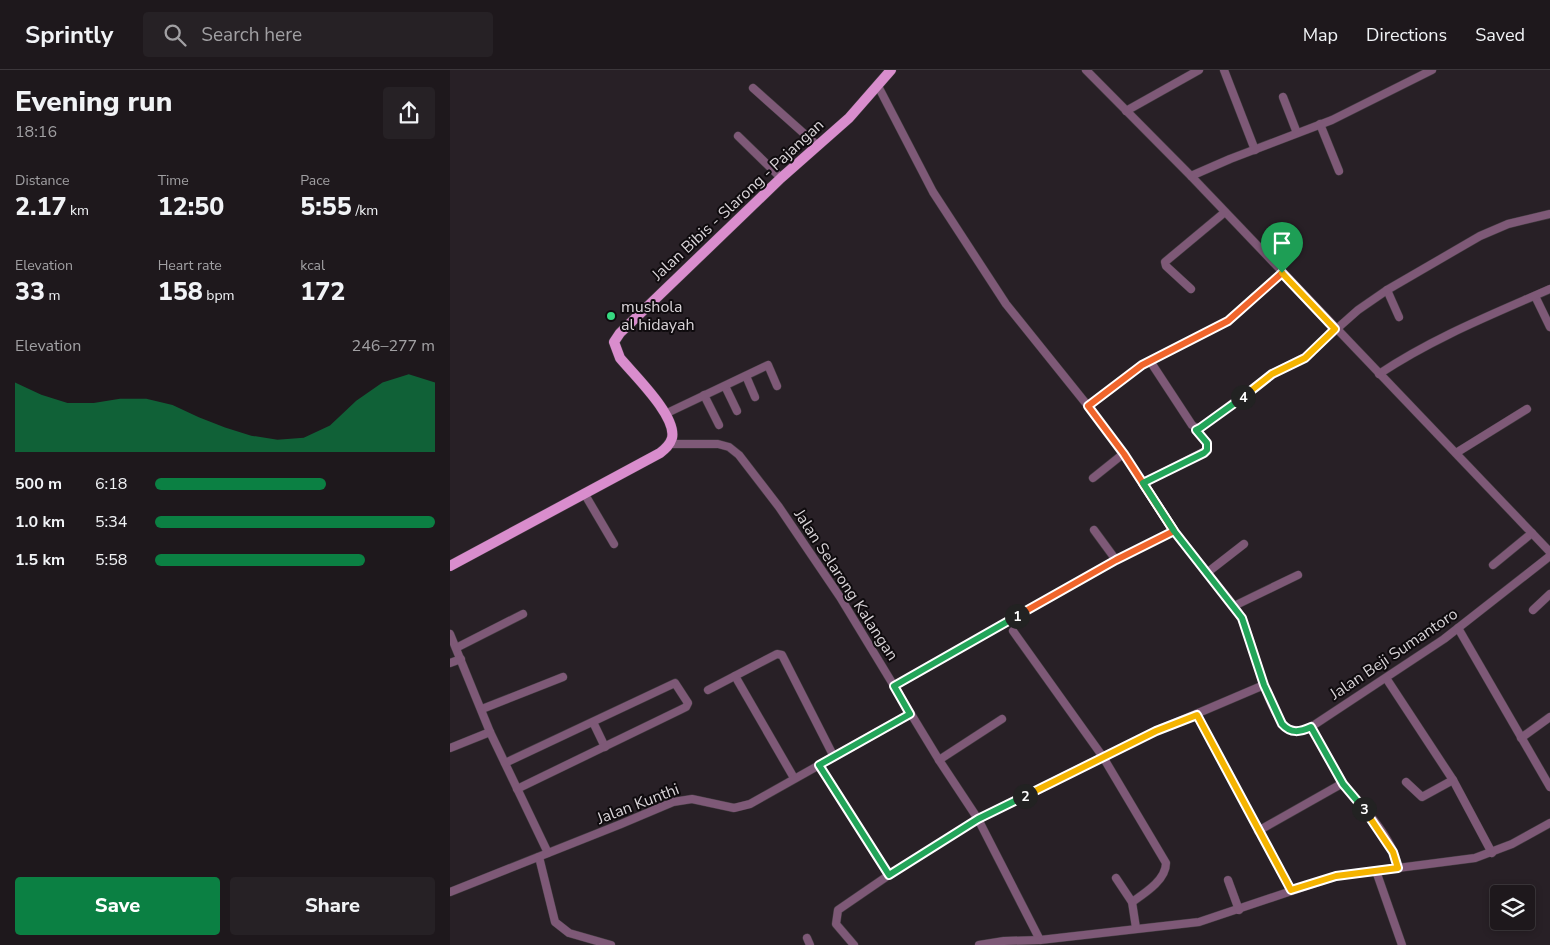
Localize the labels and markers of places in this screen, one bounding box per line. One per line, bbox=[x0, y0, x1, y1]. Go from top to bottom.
pin bbox=[1261, 222, 1303, 273]
place label: mushola al hidayah bbox=[621, 296, 695, 336]
marker: mushola al hidayah bbox=[605, 310, 617, 322]
pin: 4 bbox=[1230, 384, 1256, 410]
pin: 1 bbox=[1004, 604, 1030, 628]
pin: 2 bbox=[1012, 784, 1038, 808]
pin: 3 bbox=[1352, 796, 1376, 822]

